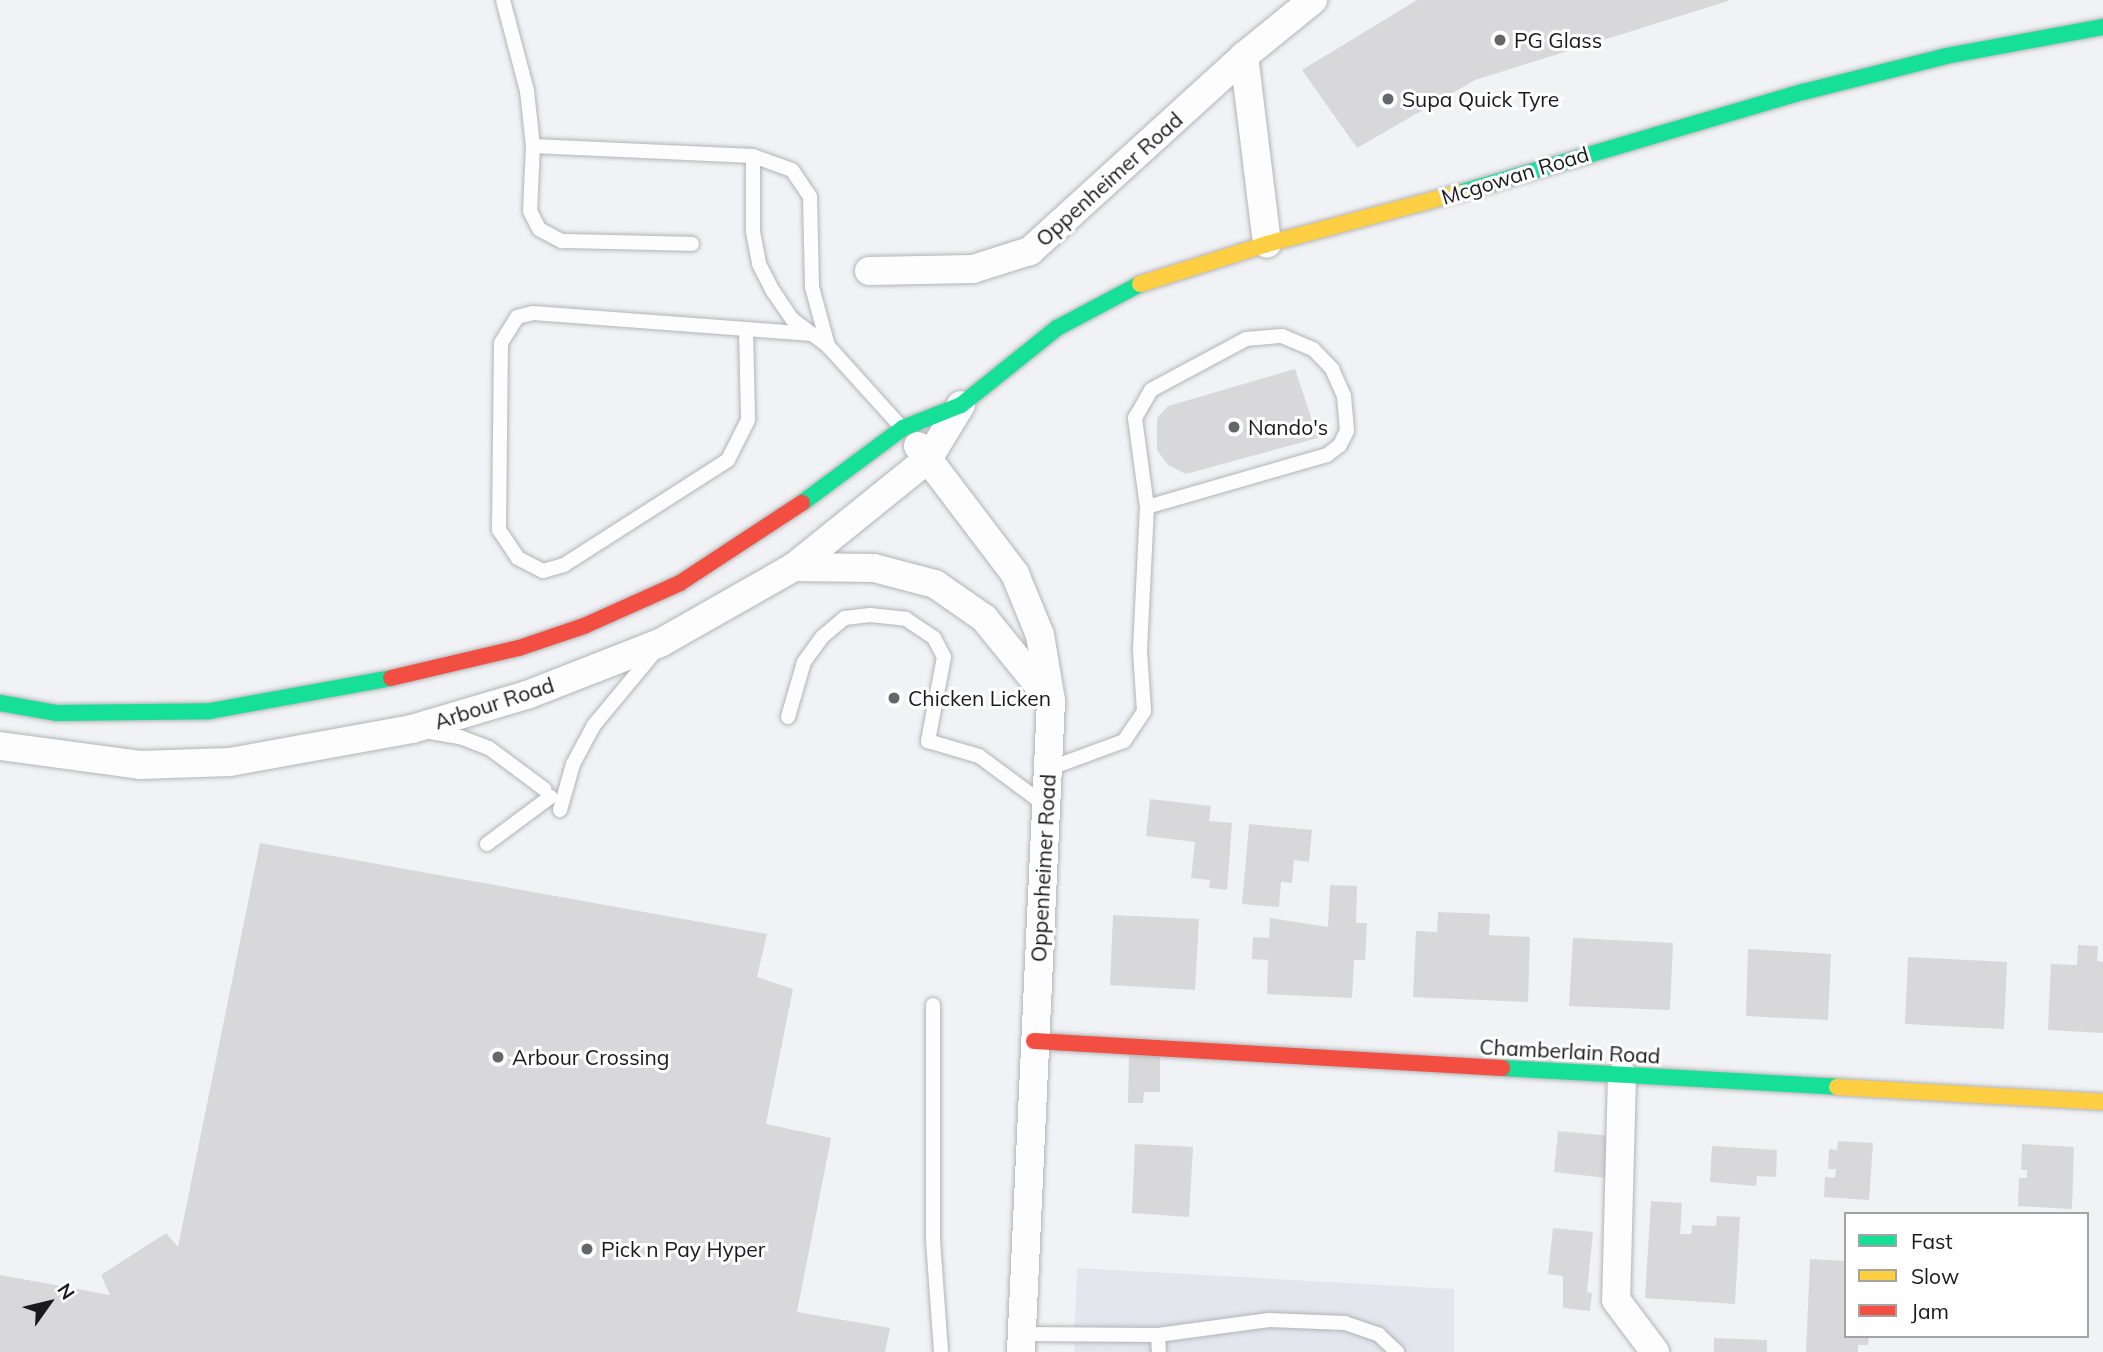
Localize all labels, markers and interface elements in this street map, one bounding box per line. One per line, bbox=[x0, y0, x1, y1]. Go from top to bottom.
place label: PG Glass bbox=[1514, 27, 1602, 53]
marker: PG Glass bbox=[1492, 32, 1508, 48]
place label: Supa Quick Tyre bbox=[1402, 86, 1559, 112]
marker: Supa Quick Tyre bbox=[1380, 91, 1396, 107]
street label: Oppenheimer Road bbox=[1031, 107, 1187, 251]
street label: Mcgowan Road bbox=[1438, 141, 1592, 209]
place label: Nando's bbox=[1248, 414, 1328, 440]
marker: Nando's bbox=[1226, 419, 1242, 435]
street label: Arbour Road bbox=[431, 672, 557, 734]
place label: Chicken Licken bbox=[908, 685, 1051, 711]
marker: Chicken Licken bbox=[886, 690, 902, 706]
street label: Oppenheimer Road bbox=[1025, 773, 1061, 963]
street label: Chamberlain Road bbox=[1479, 1034, 1661, 1068]
place label: Arbour Crossing bbox=[512, 1044, 670, 1070]
marker: Arbour Crossing bbox=[490, 1049, 506, 1065]
legend bbox=[1844, 1212, 2089, 1338]
text: Fast bbox=[1911, 1228, 1953, 1254]
place label: Pick n Pay Hyper bbox=[601, 1236, 765, 1262]
marker: Pick n Pay Hyper bbox=[579, 1241, 595, 1257]
text: Slow bbox=[1911, 1263, 1959, 1289]
north arrow bbox=[14, 1268, 84, 1338]
text: N bbox=[52, 1279, 80, 1304]
text: Jam bbox=[1911, 1298, 1949, 1324]

